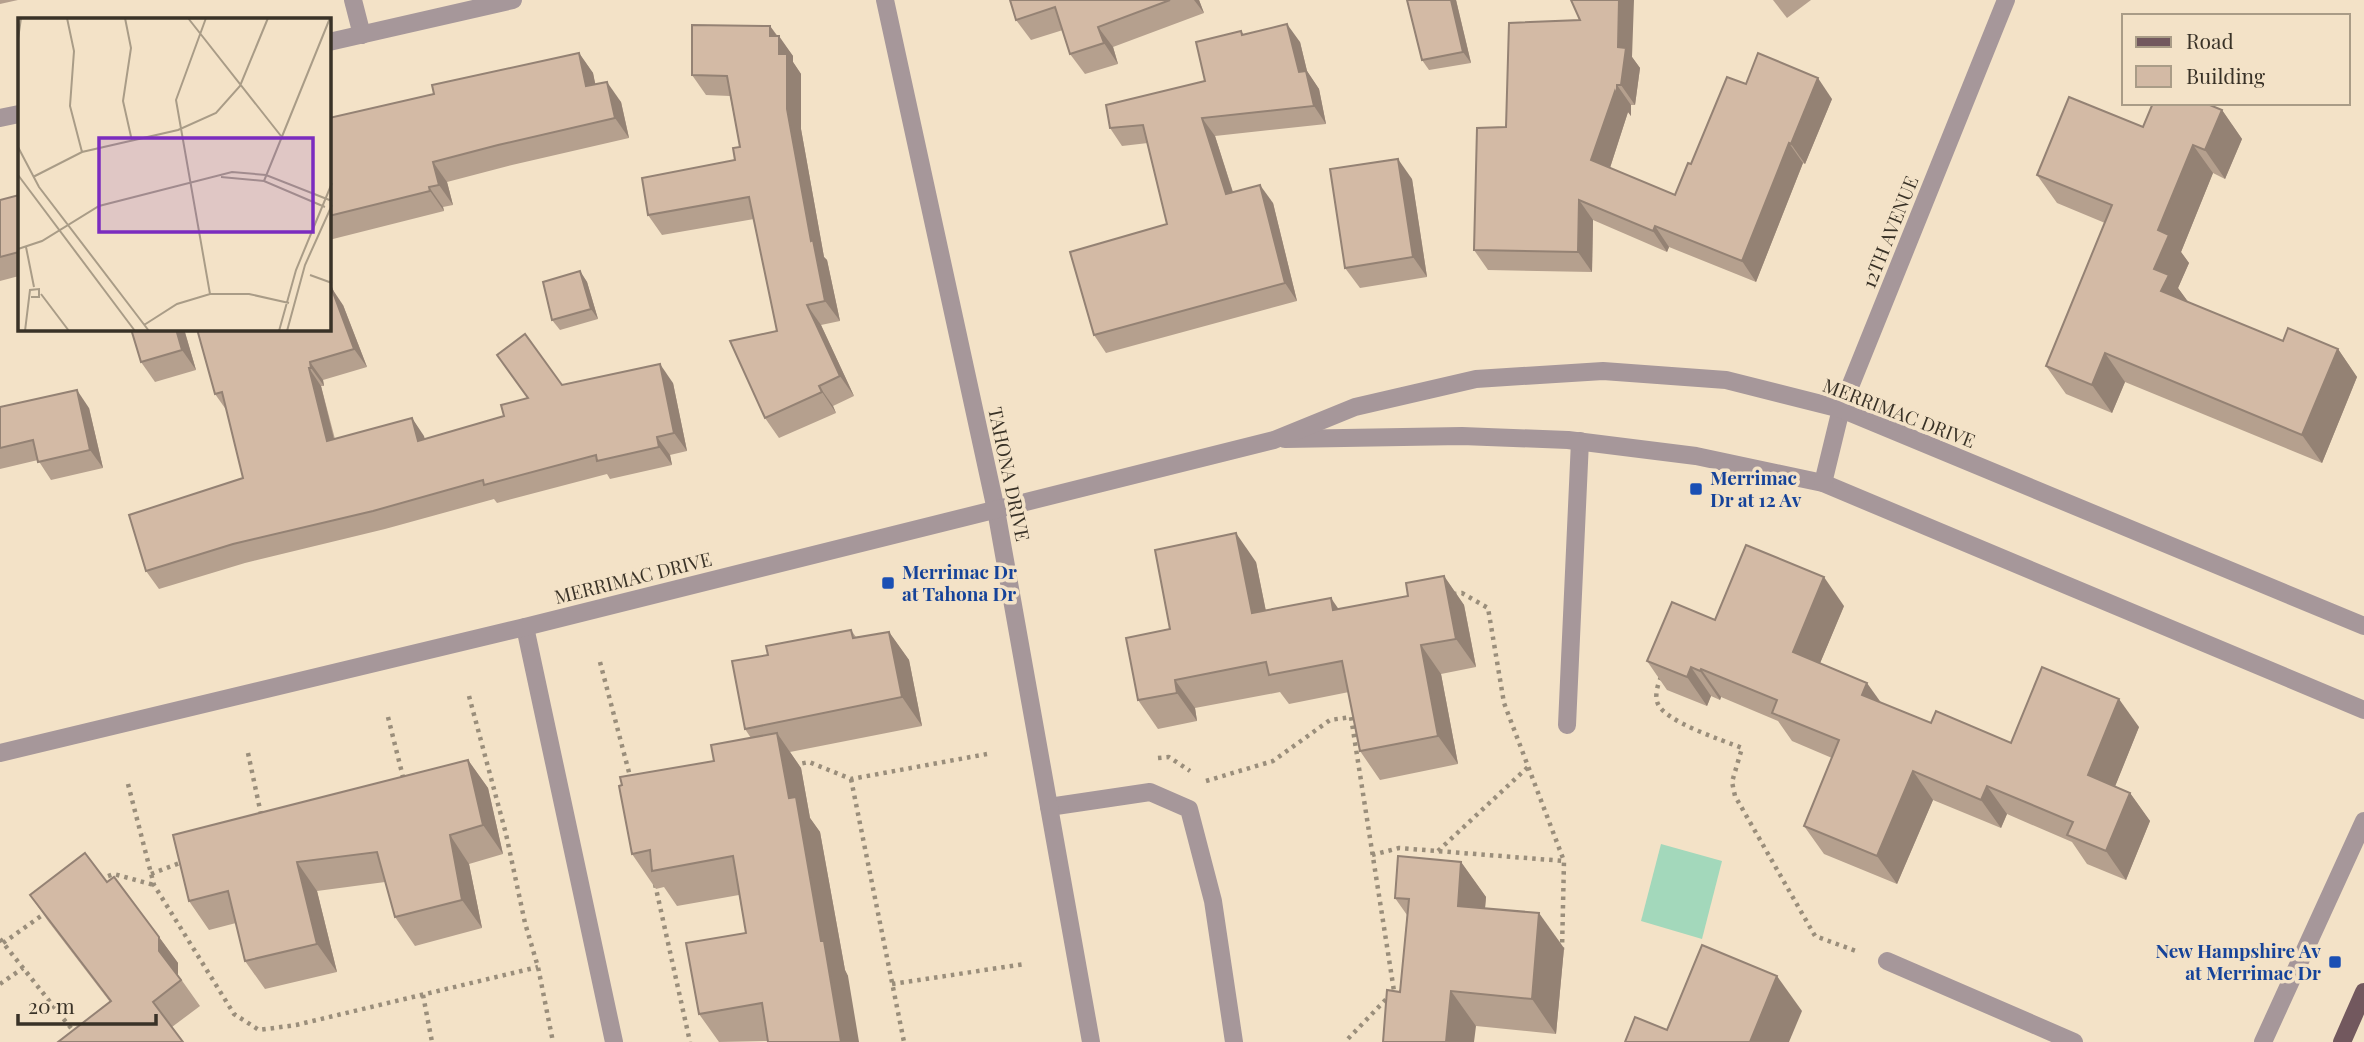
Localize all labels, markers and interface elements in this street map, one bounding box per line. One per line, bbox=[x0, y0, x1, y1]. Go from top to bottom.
legend bbox=[2122, 14, 2350, 105]
inset map bbox=[18, 18, 331, 331]
text: Road bbox=[2186, 26, 2234, 54]
text: Building bbox=[2186, 61, 2265, 89]
street label: 12TH AVENUE bbox=[1855, 172, 1923, 292]
street label: MERRIMAC DRIVE bbox=[1819, 371, 1979, 453]
street label: TAHONA DRIVE bbox=[983, 404, 1037, 543]
place label: Merrimac Dr at 12 Av bbox=[1710, 464, 1802, 512]
marker: Merrimac Dr at 12 Av bbox=[1688, 481, 1704, 497]
street label: MERRIMAC DRIVE bbox=[551, 545, 714, 609]
place label: Merrimac Dr at Tahona Dr bbox=[902, 558, 1017, 606]
marker: Merrimac Dr at Tahona Dr bbox=[880, 575, 896, 591]
place label: New Hampshire Av at Merrimac Dr bbox=[2155, 937, 2321, 985]
marker: New Hampshire Av at Merrimac Dr bbox=[2327, 954, 2343, 970]
scale bar bbox=[18, 982, 156, 1026]
text: 20 m bbox=[28, 991, 75, 1019]

